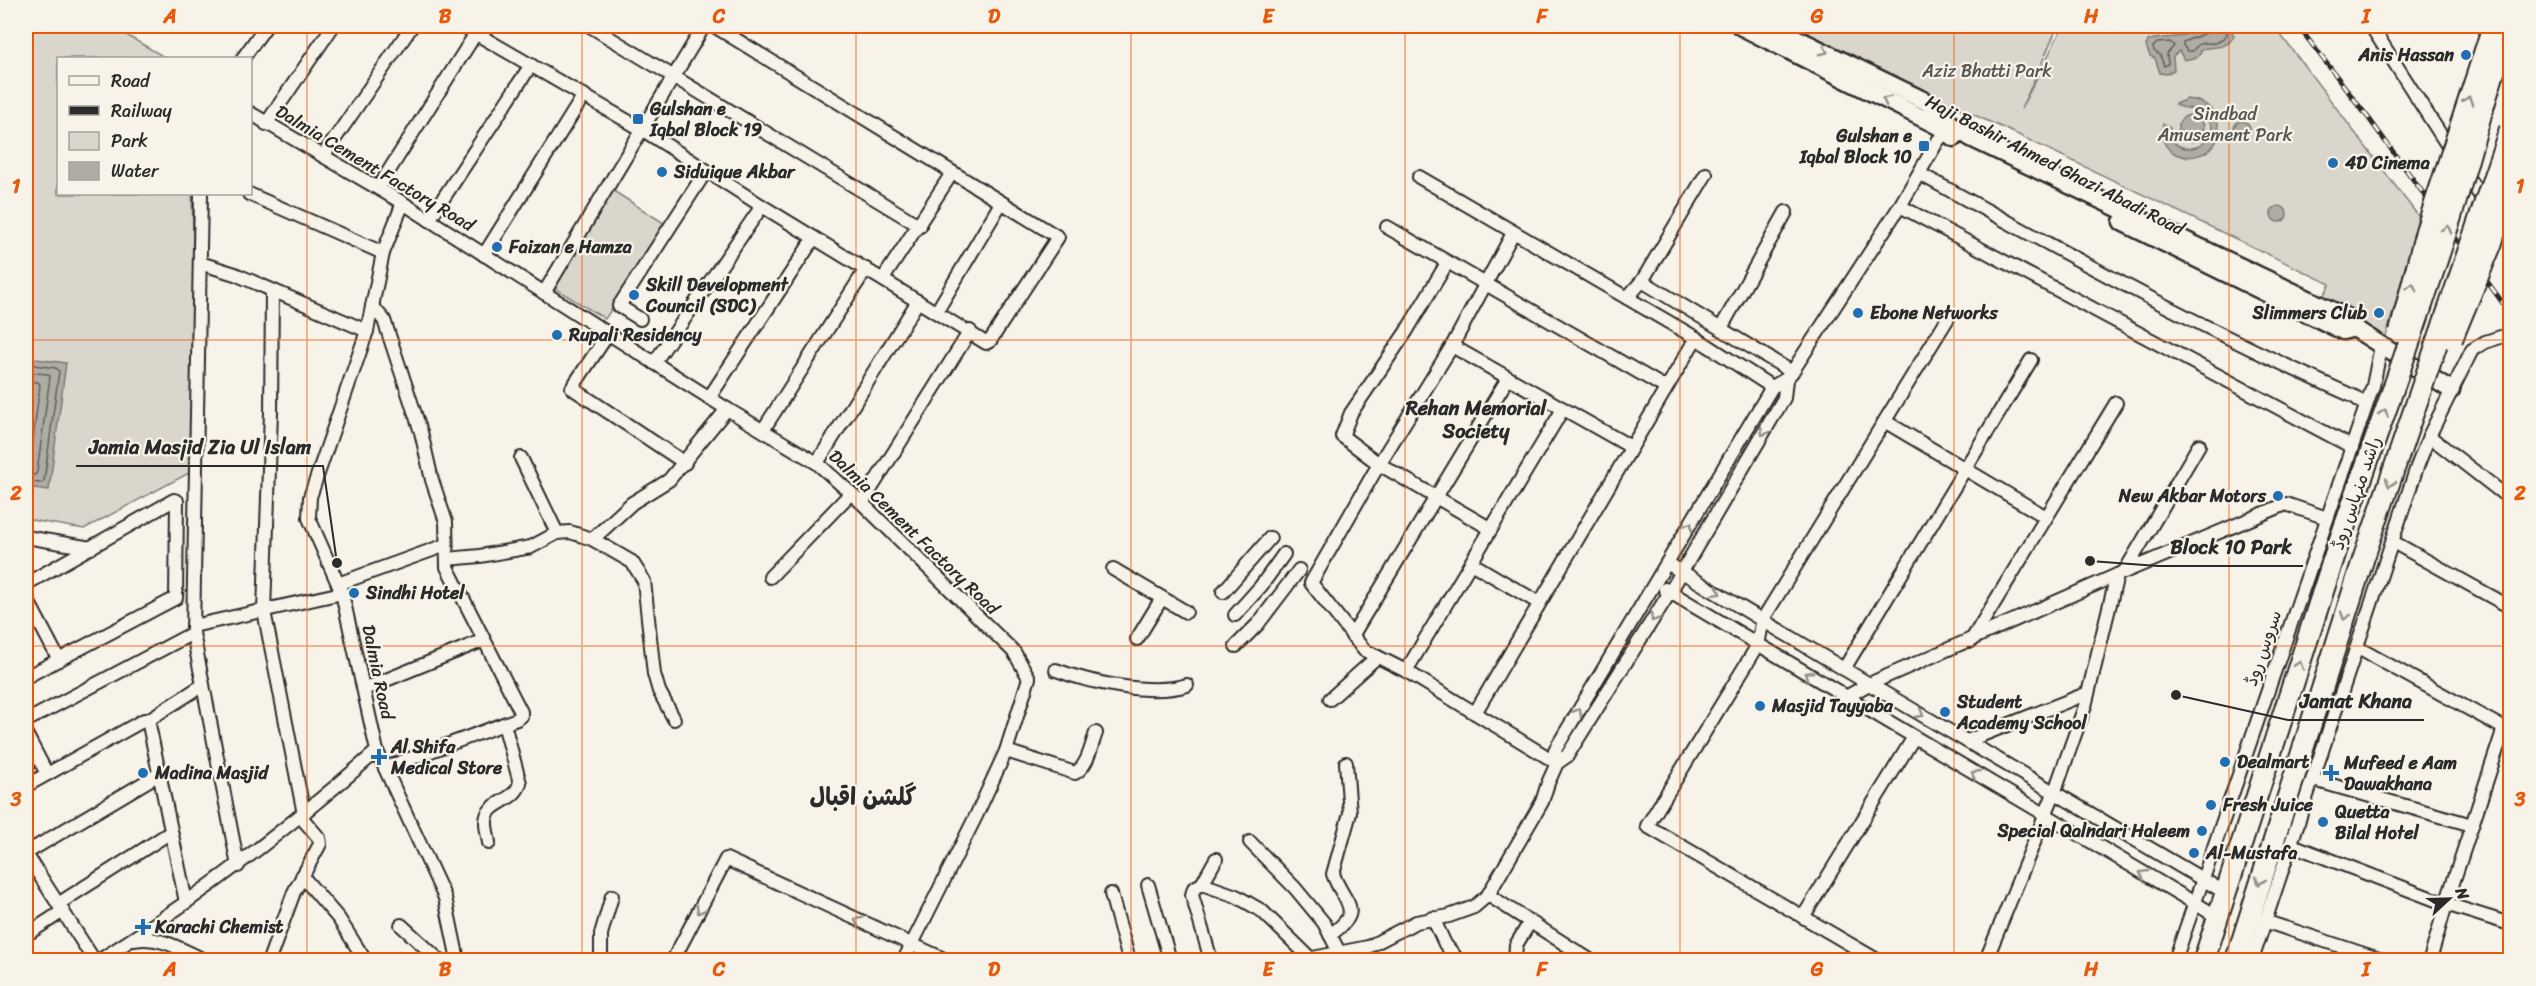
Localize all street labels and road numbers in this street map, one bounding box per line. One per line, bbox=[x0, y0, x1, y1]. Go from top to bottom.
street label: Haji Bashir Ahmed Ghazi Abadi Road bbox=[1920, 86, 2192, 245]
street label: Dalmia Cement Factory Road bbox=[269, 96, 482, 241]
street label: راشد منہاس روڈ bbox=[2322, 432, 2390, 554]
street label: Dalmia Cement Factory Road bbox=[821, 441, 1008, 624]
street label: سروس روڈ bbox=[2235, 606, 2291, 690]
street label: Dalmia Road bbox=[352, 622, 404, 724]

